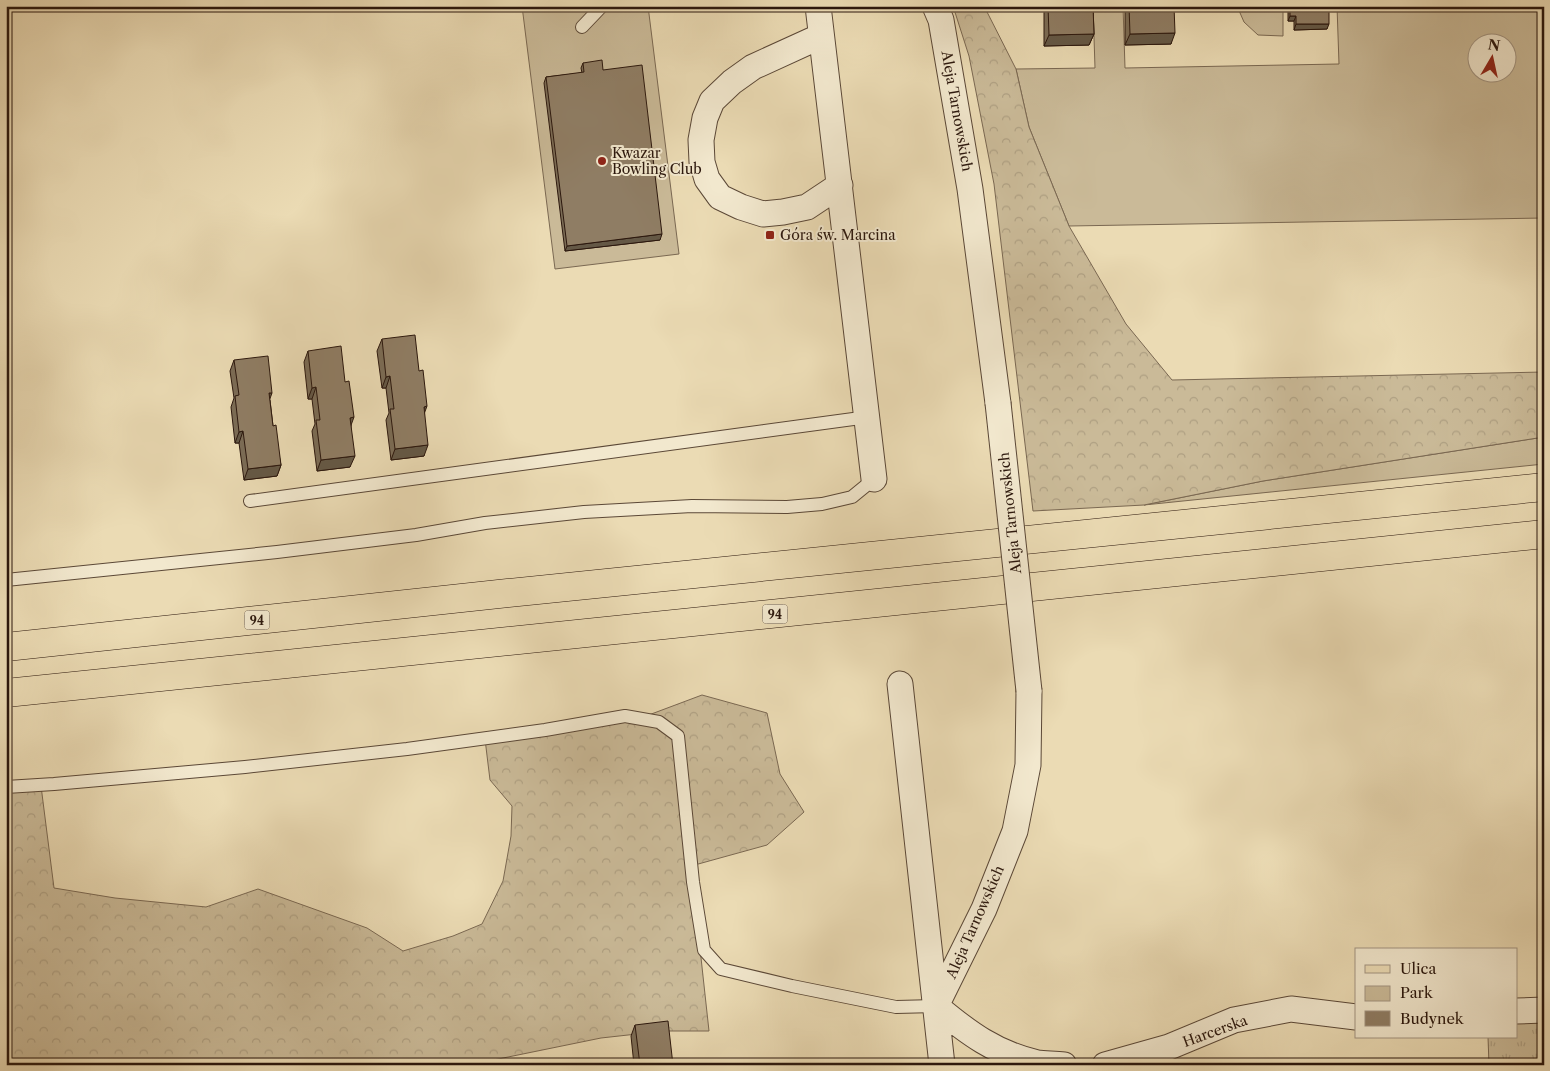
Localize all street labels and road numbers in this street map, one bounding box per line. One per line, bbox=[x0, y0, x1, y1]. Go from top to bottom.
street label: Aleja Tarnowskich bbox=[937, 48, 977, 173]
street label: Aleja Tarnowskich bbox=[995, 451, 1025, 576]
road number: 94 bbox=[762, 604, 788, 624]
road number: 94 bbox=[244, 610, 270, 630]
street label: Aleja Tarnowskich bbox=[942, 862, 1008, 982]
street label: Harcerska bbox=[1180, 1011, 1250, 1051]

